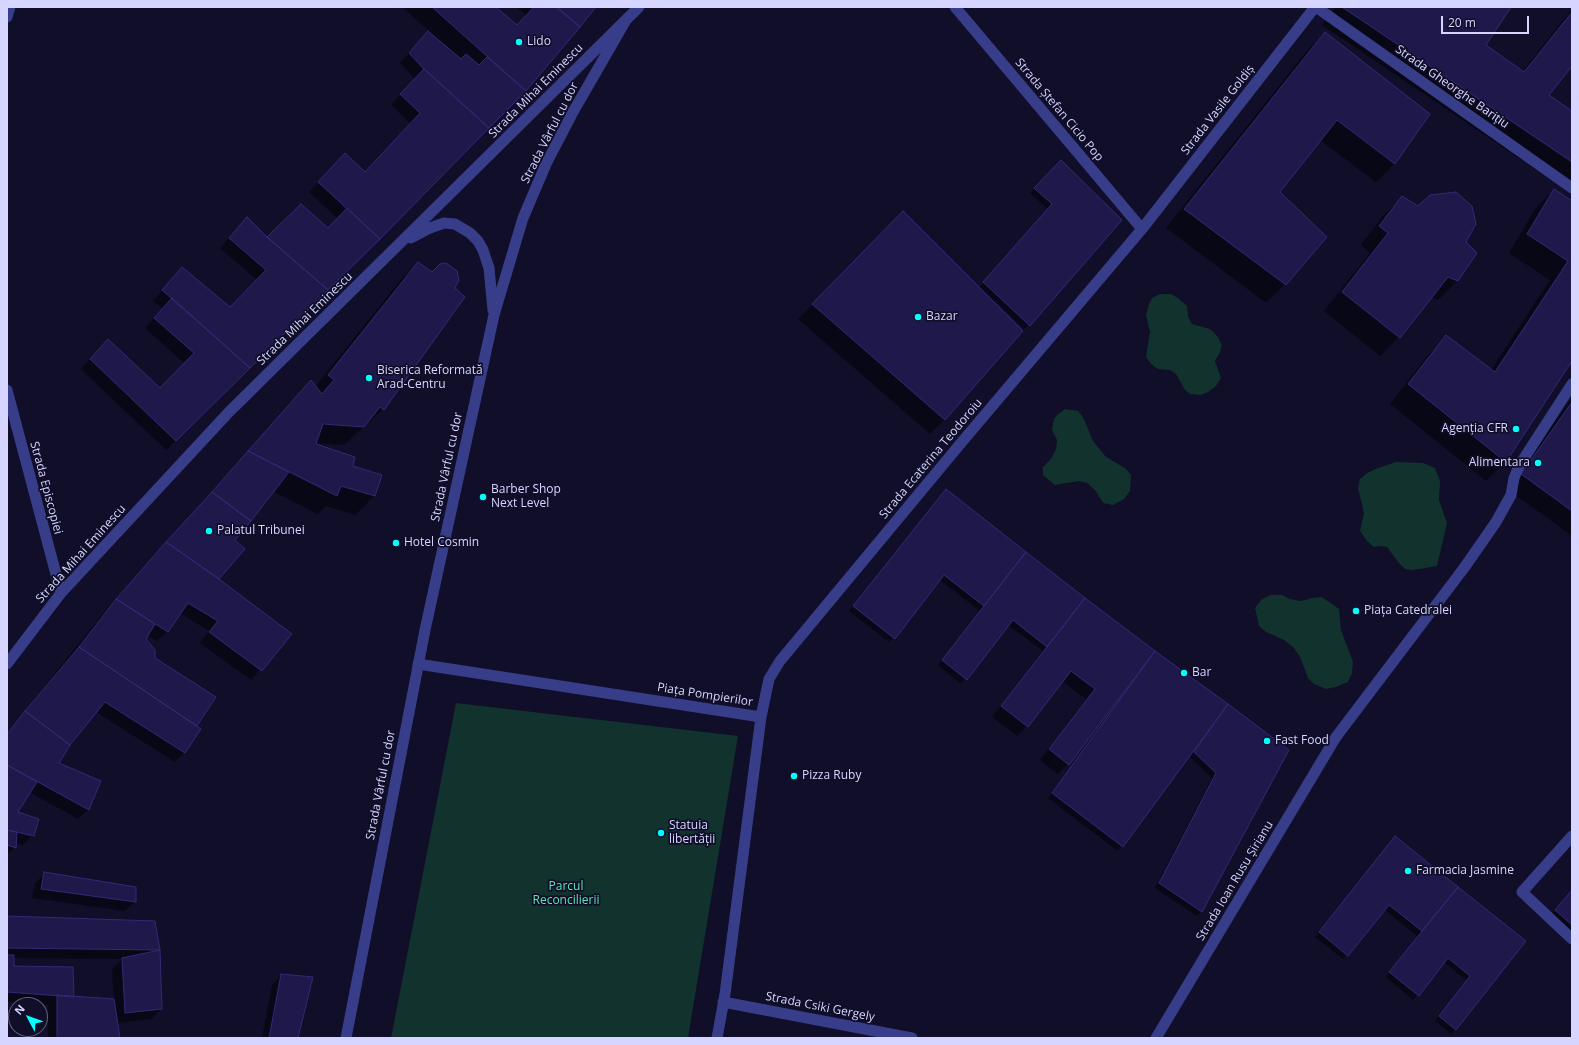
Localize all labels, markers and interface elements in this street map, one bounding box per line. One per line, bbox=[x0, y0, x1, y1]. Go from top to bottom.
scale bar bbox=[1443, 8, 1531, 34]
text: 20 m bbox=[1448, 14, 1476, 31]
place label: Lido bbox=[527, 35, 551, 49]
marker: Lido bbox=[514, 37, 524, 47]
street label: Strada Mihai Eminescu bbox=[486, 41, 586, 141]
street label: Strada Gheorghe Barițiu bbox=[1392, 42, 1512, 132]
street label: Strada Ștefan Cicio Pop bbox=[1012, 56, 1106, 164]
street label: Strada Vasile Goldiș bbox=[1178, 62, 1258, 158]
street label: Strada Vârful cu dor bbox=[518, 80, 582, 186]
street label: Strada Mihai Eminescu bbox=[254, 270, 356, 368]
place label: Bazar bbox=[926, 310, 958, 324]
marker: Bazar bbox=[913, 312, 923, 322]
place label: Biserica Reformată Arad-Centru bbox=[377, 364, 483, 392]
marker: Biserica Reformată Arad-Centru bbox=[364, 373, 374, 383]
street label: Strada Ecaterina Teodoroiu bbox=[877, 396, 985, 522]
street label: Strada Vârful cu dor bbox=[428, 411, 466, 523]
place label: Agenția CFR bbox=[1442, 422, 1508, 436]
marker: Agenția CFR bbox=[1511, 424, 1521, 434]
street label: Strada Episcopiei bbox=[27, 440, 65, 536]
place label: Alimentara bbox=[1469, 456, 1530, 470]
marker: Alimentara bbox=[1533, 458, 1543, 468]
place label: Barber Shop Next Level bbox=[491, 483, 561, 511]
marker: Barber Shop Next Level bbox=[478, 492, 488, 502]
street label: Strada Mihai Eminescu bbox=[33, 502, 129, 606]
place label: Palatul Tribunei bbox=[217, 524, 305, 538]
marker: Palatul Tribunei bbox=[204, 526, 214, 536]
place label: Hotel Cosmin bbox=[404, 536, 479, 550]
marker: Hotel Cosmin bbox=[391, 538, 401, 548]
place label: Piața Catedralei bbox=[1364, 604, 1452, 618]
marker: Piața Catedralei bbox=[1351, 606, 1361, 616]
place label: Bar bbox=[1192, 666, 1211, 680]
marker: Bar bbox=[1179, 668, 1189, 678]
street label: Piața Pompierilor bbox=[656, 680, 754, 710]
street label: Strada Vârful cu dor bbox=[363, 729, 399, 841]
place label: Fast Food bbox=[1275, 734, 1329, 748]
marker: Fast Food bbox=[1262, 736, 1272, 746]
place label: Pizza Ruby bbox=[802, 769, 861, 783]
marker: Pizza Ruby bbox=[789, 771, 799, 781]
place label: Statuia libertății bbox=[669, 819, 715, 847]
street label: Strada Ioan Rusu Șirianu bbox=[1194, 819, 1276, 943]
marker: Statuia libertății bbox=[656, 828, 666, 838]
place label: Farmacia Jasmine bbox=[1416, 864, 1514, 878]
marker: Farmacia Jasmine bbox=[1403, 866, 1413, 876]
park label: Parcul Reconcilierii bbox=[532, 880, 600, 908]
street label: Strada Csiki Gergely bbox=[764, 989, 876, 1025]
north arrow bbox=[8, 997, 48, 1037]
text: N bbox=[11, 1001, 28, 1018]

